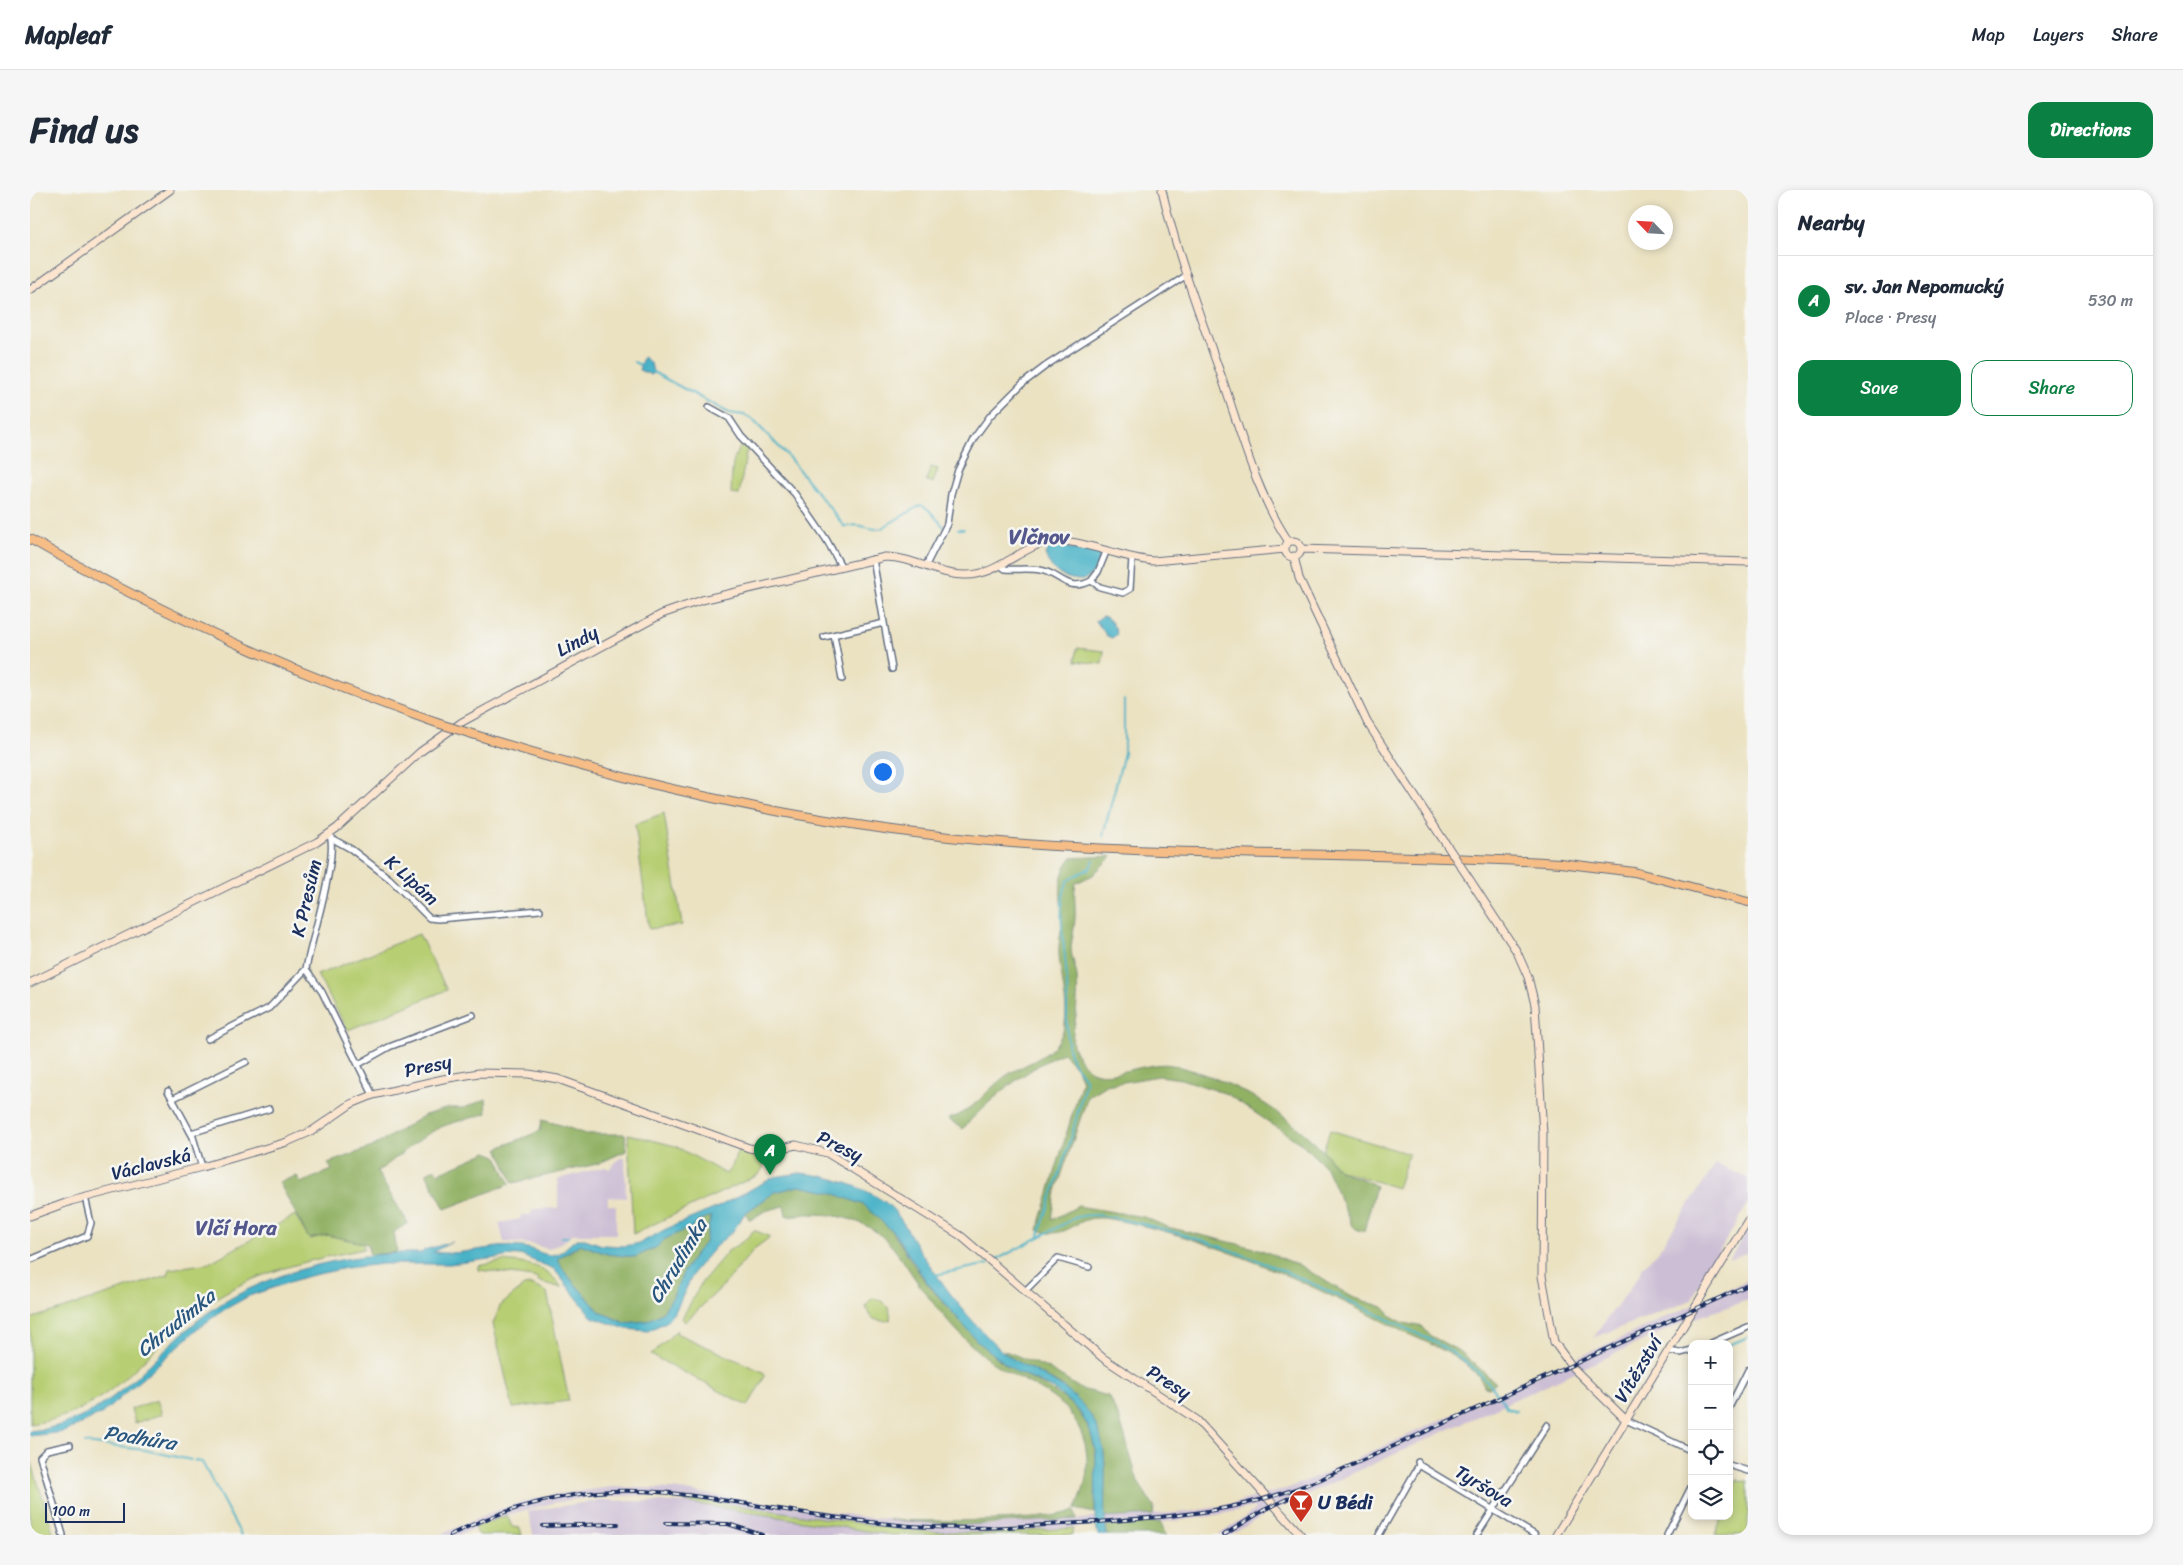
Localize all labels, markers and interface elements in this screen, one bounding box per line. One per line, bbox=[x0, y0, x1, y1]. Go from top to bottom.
text: Mapleaf bbox=[25, 14, 111, 56]
text: Map bbox=[1972, 19, 2005, 51]
text: Layers bbox=[2033, 19, 2084, 51]
text: Share bbox=[2112, 19, 2158, 51]
text: Find us bbox=[30, 99, 138, 161]
button: Directions bbox=[2028, 102, 2153, 158]
text: Nearby bbox=[1798, 204, 1864, 242]
north arrow bbox=[1628, 205, 1673, 250]
text: sv. Jan Nepomucký bbox=[1845, 270, 2004, 303]
text: A bbox=[1809, 286, 1819, 315]
text: 530 m bbox=[2088, 286, 2133, 315]
text: Place · Presy bbox=[1845, 303, 1936, 332]
button: Save bbox=[1798, 360, 1961, 416]
button: Share bbox=[1971, 360, 2133, 416]
district label: Vlčnov bbox=[1009, 518, 1071, 556]
street label: Lindy bbox=[550, 616, 604, 666]
your location bbox=[870, 759, 896, 785]
street label: K Lipám bbox=[377, 846, 447, 914]
street label: K Presům bbox=[281, 856, 331, 940]
street label: Presy bbox=[401, 1045, 455, 1087]
street label: Presy bbox=[811, 1121, 869, 1171]
pin: A bbox=[754, 1134, 786, 1175]
street label: Václavská bbox=[108, 1138, 195, 1190]
water label: Chrudimka bbox=[639, 1210, 718, 1310]
district label: Vlčí Hora bbox=[196, 1211, 277, 1246]
water label: Chrudimka bbox=[128, 1279, 225, 1366]
street label: Vítězství bbox=[1605, 1327, 1673, 1409]
map controls bbox=[1688, 1340, 1733, 1520]
button: + bbox=[1688, 1340, 1733, 1385]
street label: Presy bbox=[1140, 1355, 1198, 1409]
button: − bbox=[1688, 1385, 1733, 1430]
water label: Podhůra bbox=[102, 1415, 181, 1461]
button: locate bbox=[1688, 1430, 1733, 1475]
street label: Tyršova bbox=[1448, 1456, 1520, 1517]
button: layers bbox=[1688, 1475, 1733, 1520]
place label: U Bédi bbox=[1318, 1486, 1374, 1519]
bar icon: U Bédi bbox=[1288, 1489, 1314, 1523]
text: 100 m bbox=[52, 1499, 90, 1524]
scale bar bbox=[45, 1500, 125, 1523]

